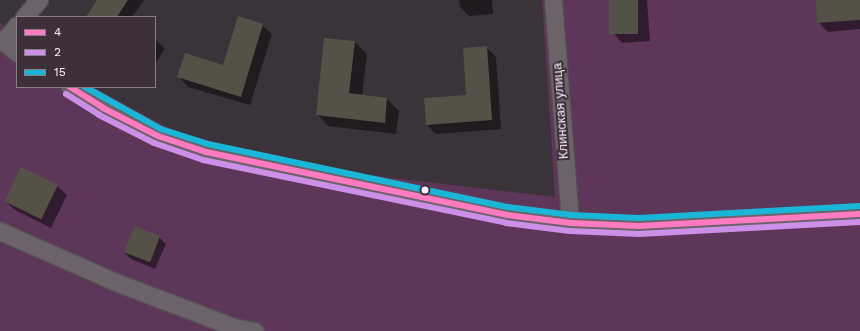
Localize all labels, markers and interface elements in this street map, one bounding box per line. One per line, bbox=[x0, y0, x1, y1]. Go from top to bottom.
legend bbox=[16, 16, 156, 88]
text: 4 bbox=[54, 25, 61, 39]
text: 2 bbox=[54, 45, 61, 59]
street label: Клинская улица bbox=[550, 62, 572, 160]
text: 15 bbox=[54, 65, 66, 79]
unlabelled marker bbox=[420, 185, 430, 195]

